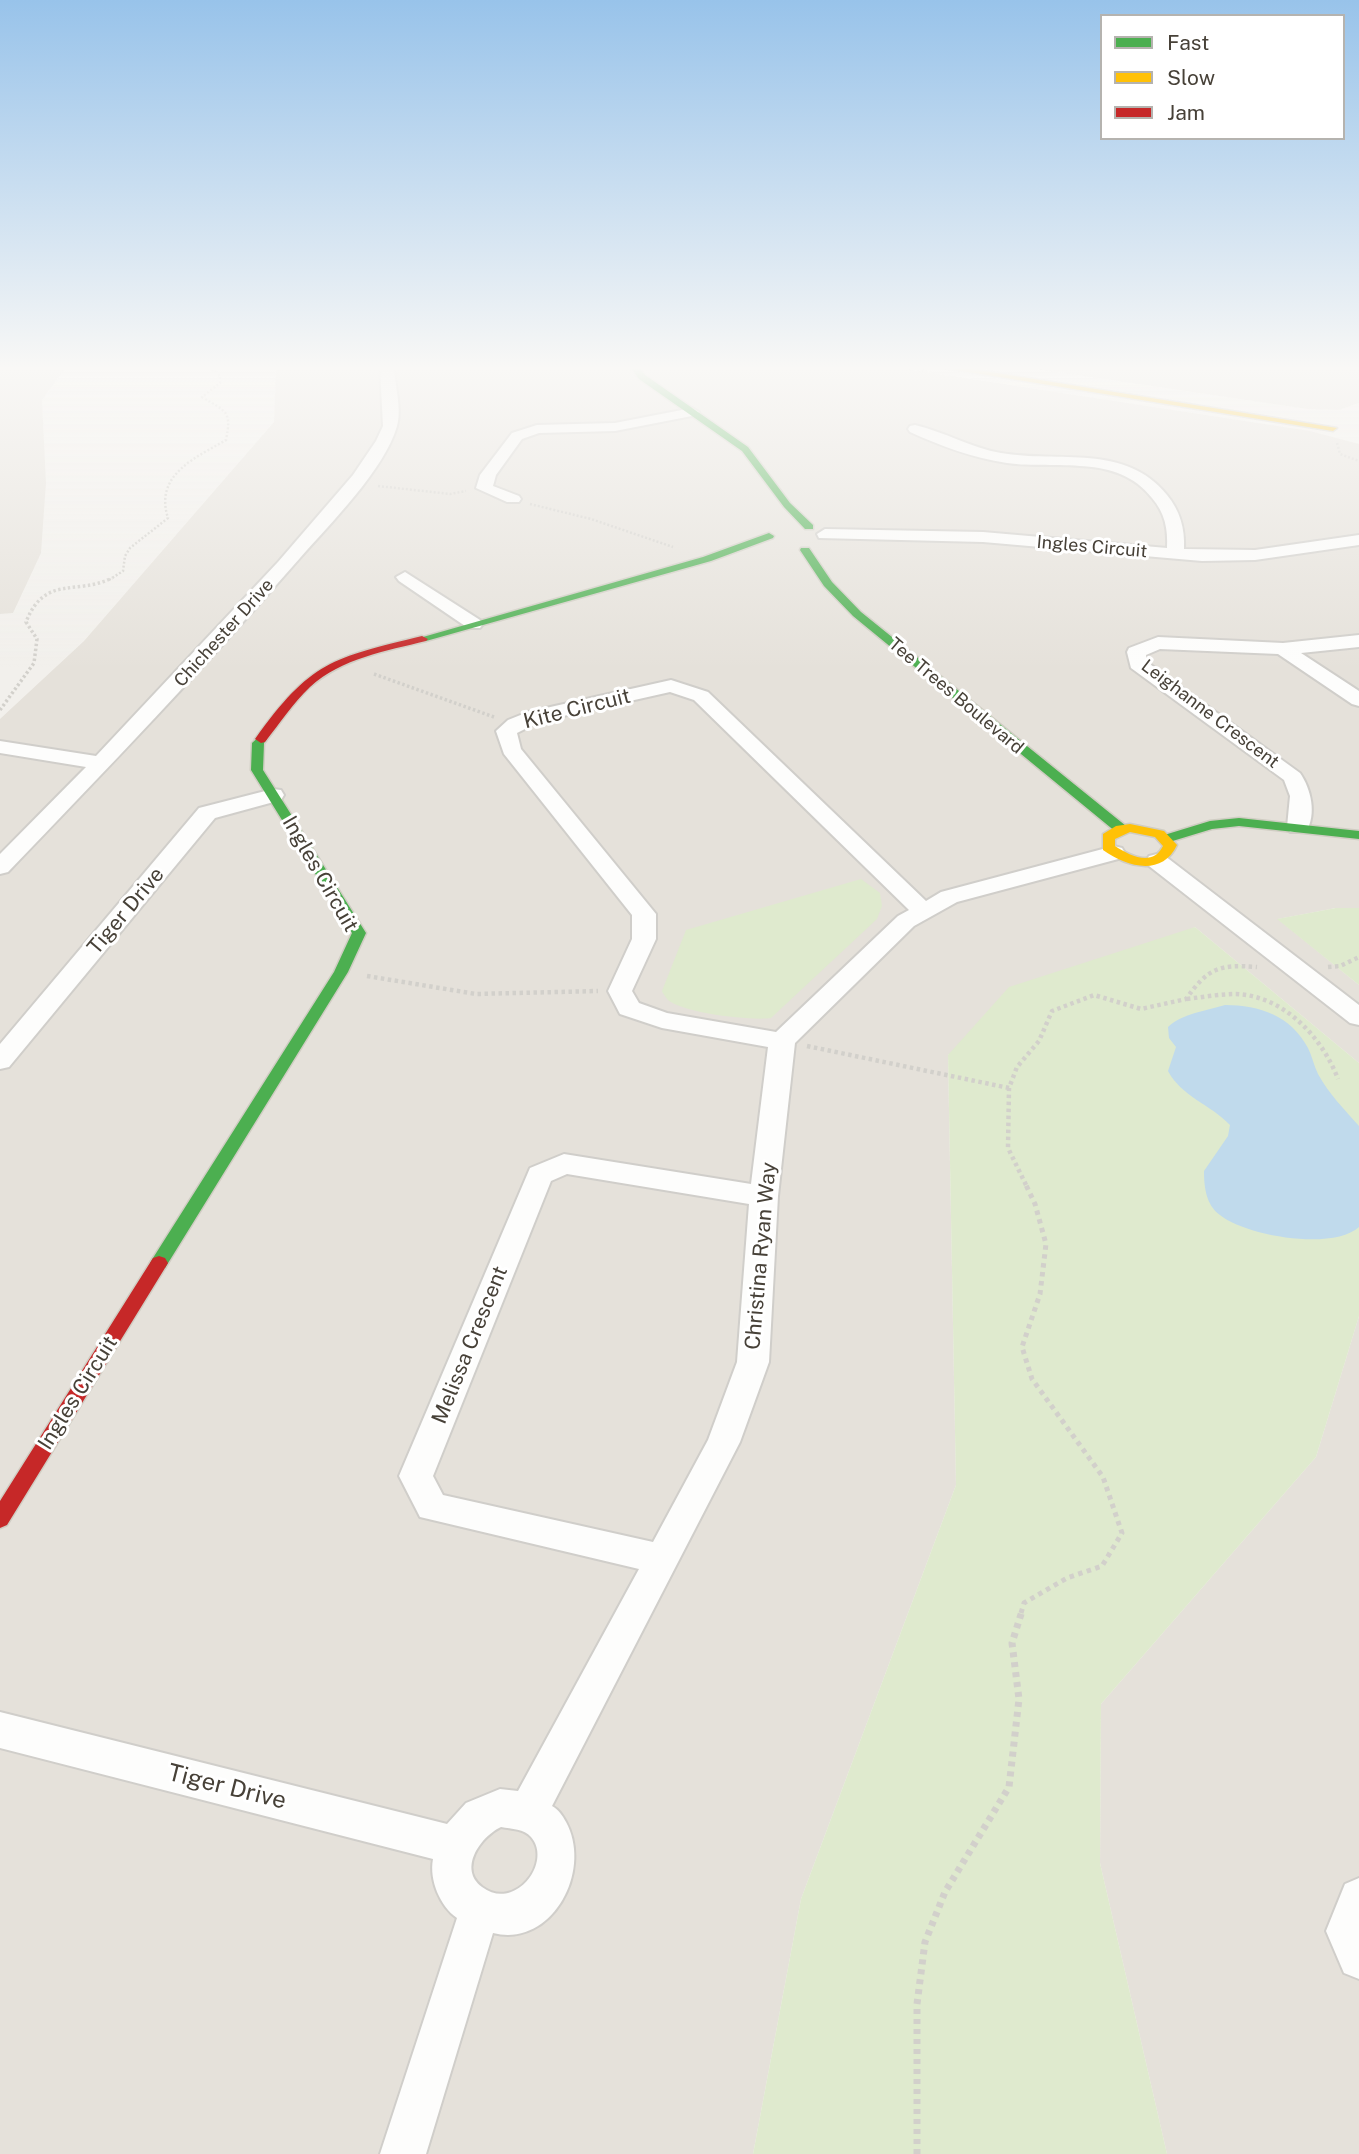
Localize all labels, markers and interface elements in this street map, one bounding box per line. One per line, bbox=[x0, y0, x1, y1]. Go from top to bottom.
legend bbox=[1100, 14, 1345, 140]
text: Fast bbox=[1167, 30, 1209, 55]
text: Slow bbox=[1167, 65, 1215, 90]
text: Jam bbox=[1167, 100, 1205, 125]
street label: Ingles Circuit bbox=[1036, 531, 1148, 563]
street label: Chichester Drive bbox=[170, 575, 278, 691]
street label: Tee Trees Boulevard bbox=[884, 633, 1028, 759]
street label: Leighanne Crescent bbox=[1137, 655, 1283, 773]
street label: Kite Circuit bbox=[521, 684, 633, 734]
street label: Ingles Circuit bbox=[277, 812, 363, 936]
street label: Tiger Drive bbox=[82, 862, 170, 960]
street label: Christina Ryan Way bbox=[740, 1161, 782, 1351]
street label: Melissa Crescent bbox=[427, 1262, 513, 1428]
street label: Ingles Circuit bbox=[33, 1331, 123, 1455]
street label: Tiger Drive bbox=[165, 1758, 289, 1816]

